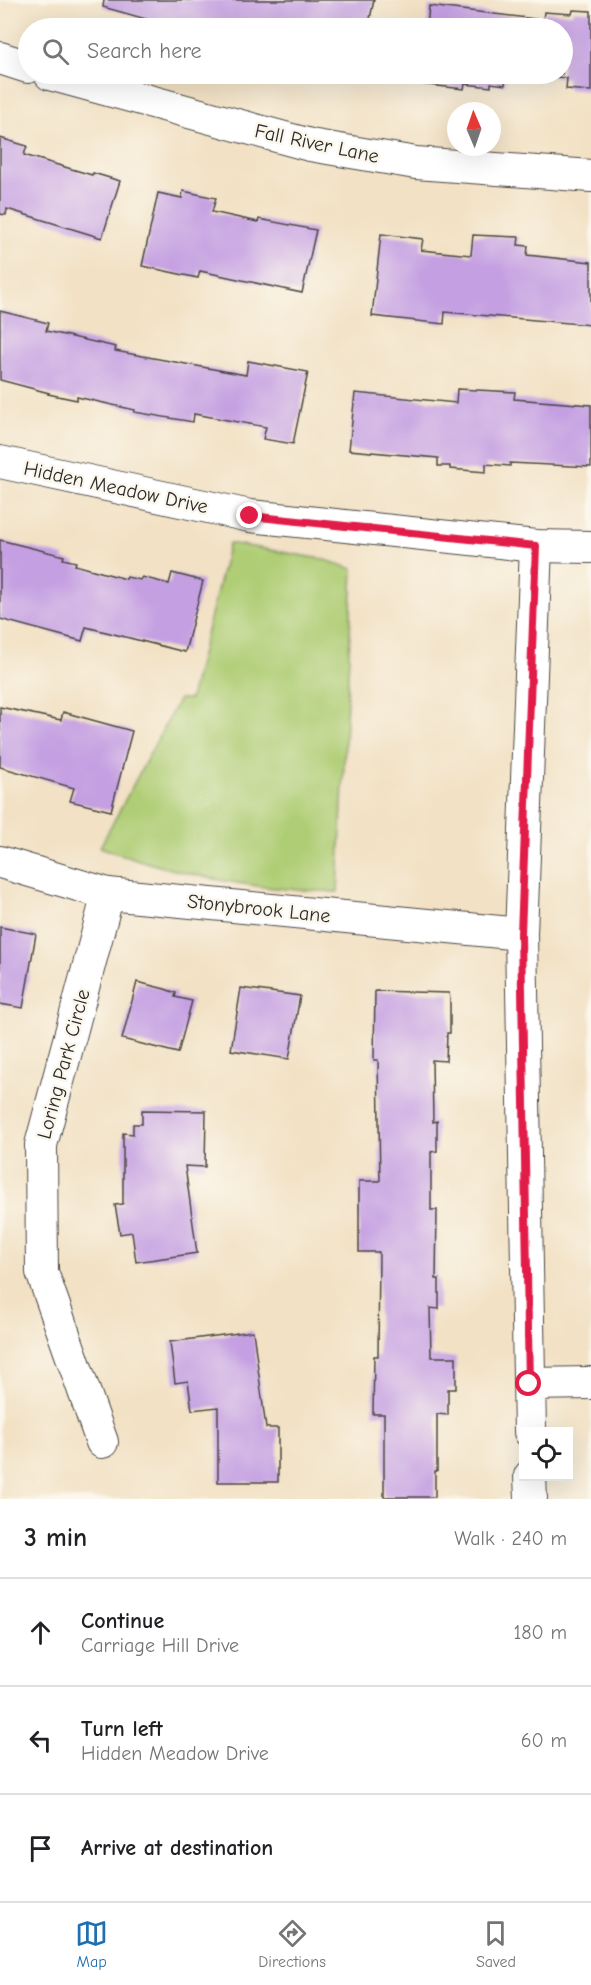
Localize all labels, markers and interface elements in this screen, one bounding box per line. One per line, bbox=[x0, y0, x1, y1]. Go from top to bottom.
search box bbox=[18, 18, 573, 84]
icon: search bbox=[39, 35, 72, 68]
text: Search here bbox=[87, 38, 202, 64]
north arrow bbox=[447, 102, 501, 156]
street label: Fall River Lane bbox=[253, 119, 381, 168]
street label: Hidden Meadow Drive bbox=[22, 457, 210, 518]
route end bbox=[236, 502, 262, 528]
street label: Stonybrook Lane bbox=[186, 890, 332, 927]
street label: Loring Park Circle bbox=[32, 987, 95, 1142]
route start bbox=[515, 1370, 541, 1396]
map controls bbox=[519, 1427, 573, 1481]
button: locate bbox=[519, 1427, 573, 1481]
text: 3 min bbox=[24, 1523, 87, 1553]
text: Walk · 240 m bbox=[454, 1527, 567, 1550]
text: Continue bbox=[81, 1608, 164, 1634]
icon: ahead bbox=[24, 1616, 57, 1649]
text: 180 m bbox=[513, 1621, 567, 1644]
text: Carriage Hill Drive bbox=[81, 1634, 239, 1657]
text: Turn left bbox=[81, 1716, 163, 1742]
icon: left bbox=[24, 1724, 57, 1757]
text: 60 m bbox=[521, 1729, 567, 1752]
text: Hidden Meadow Drive bbox=[81, 1742, 269, 1765]
icon: arrive bbox=[24, 1832, 57, 1865]
text: Arrive at destination bbox=[81, 1835, 273, 1861]
tab: Map bbox=[75, 1917, 108, 1971]
tab: Directions bbox=[258, 1917, 326, 1971]
tab: Saved bbox=[476, 1917, 516, 1971]

